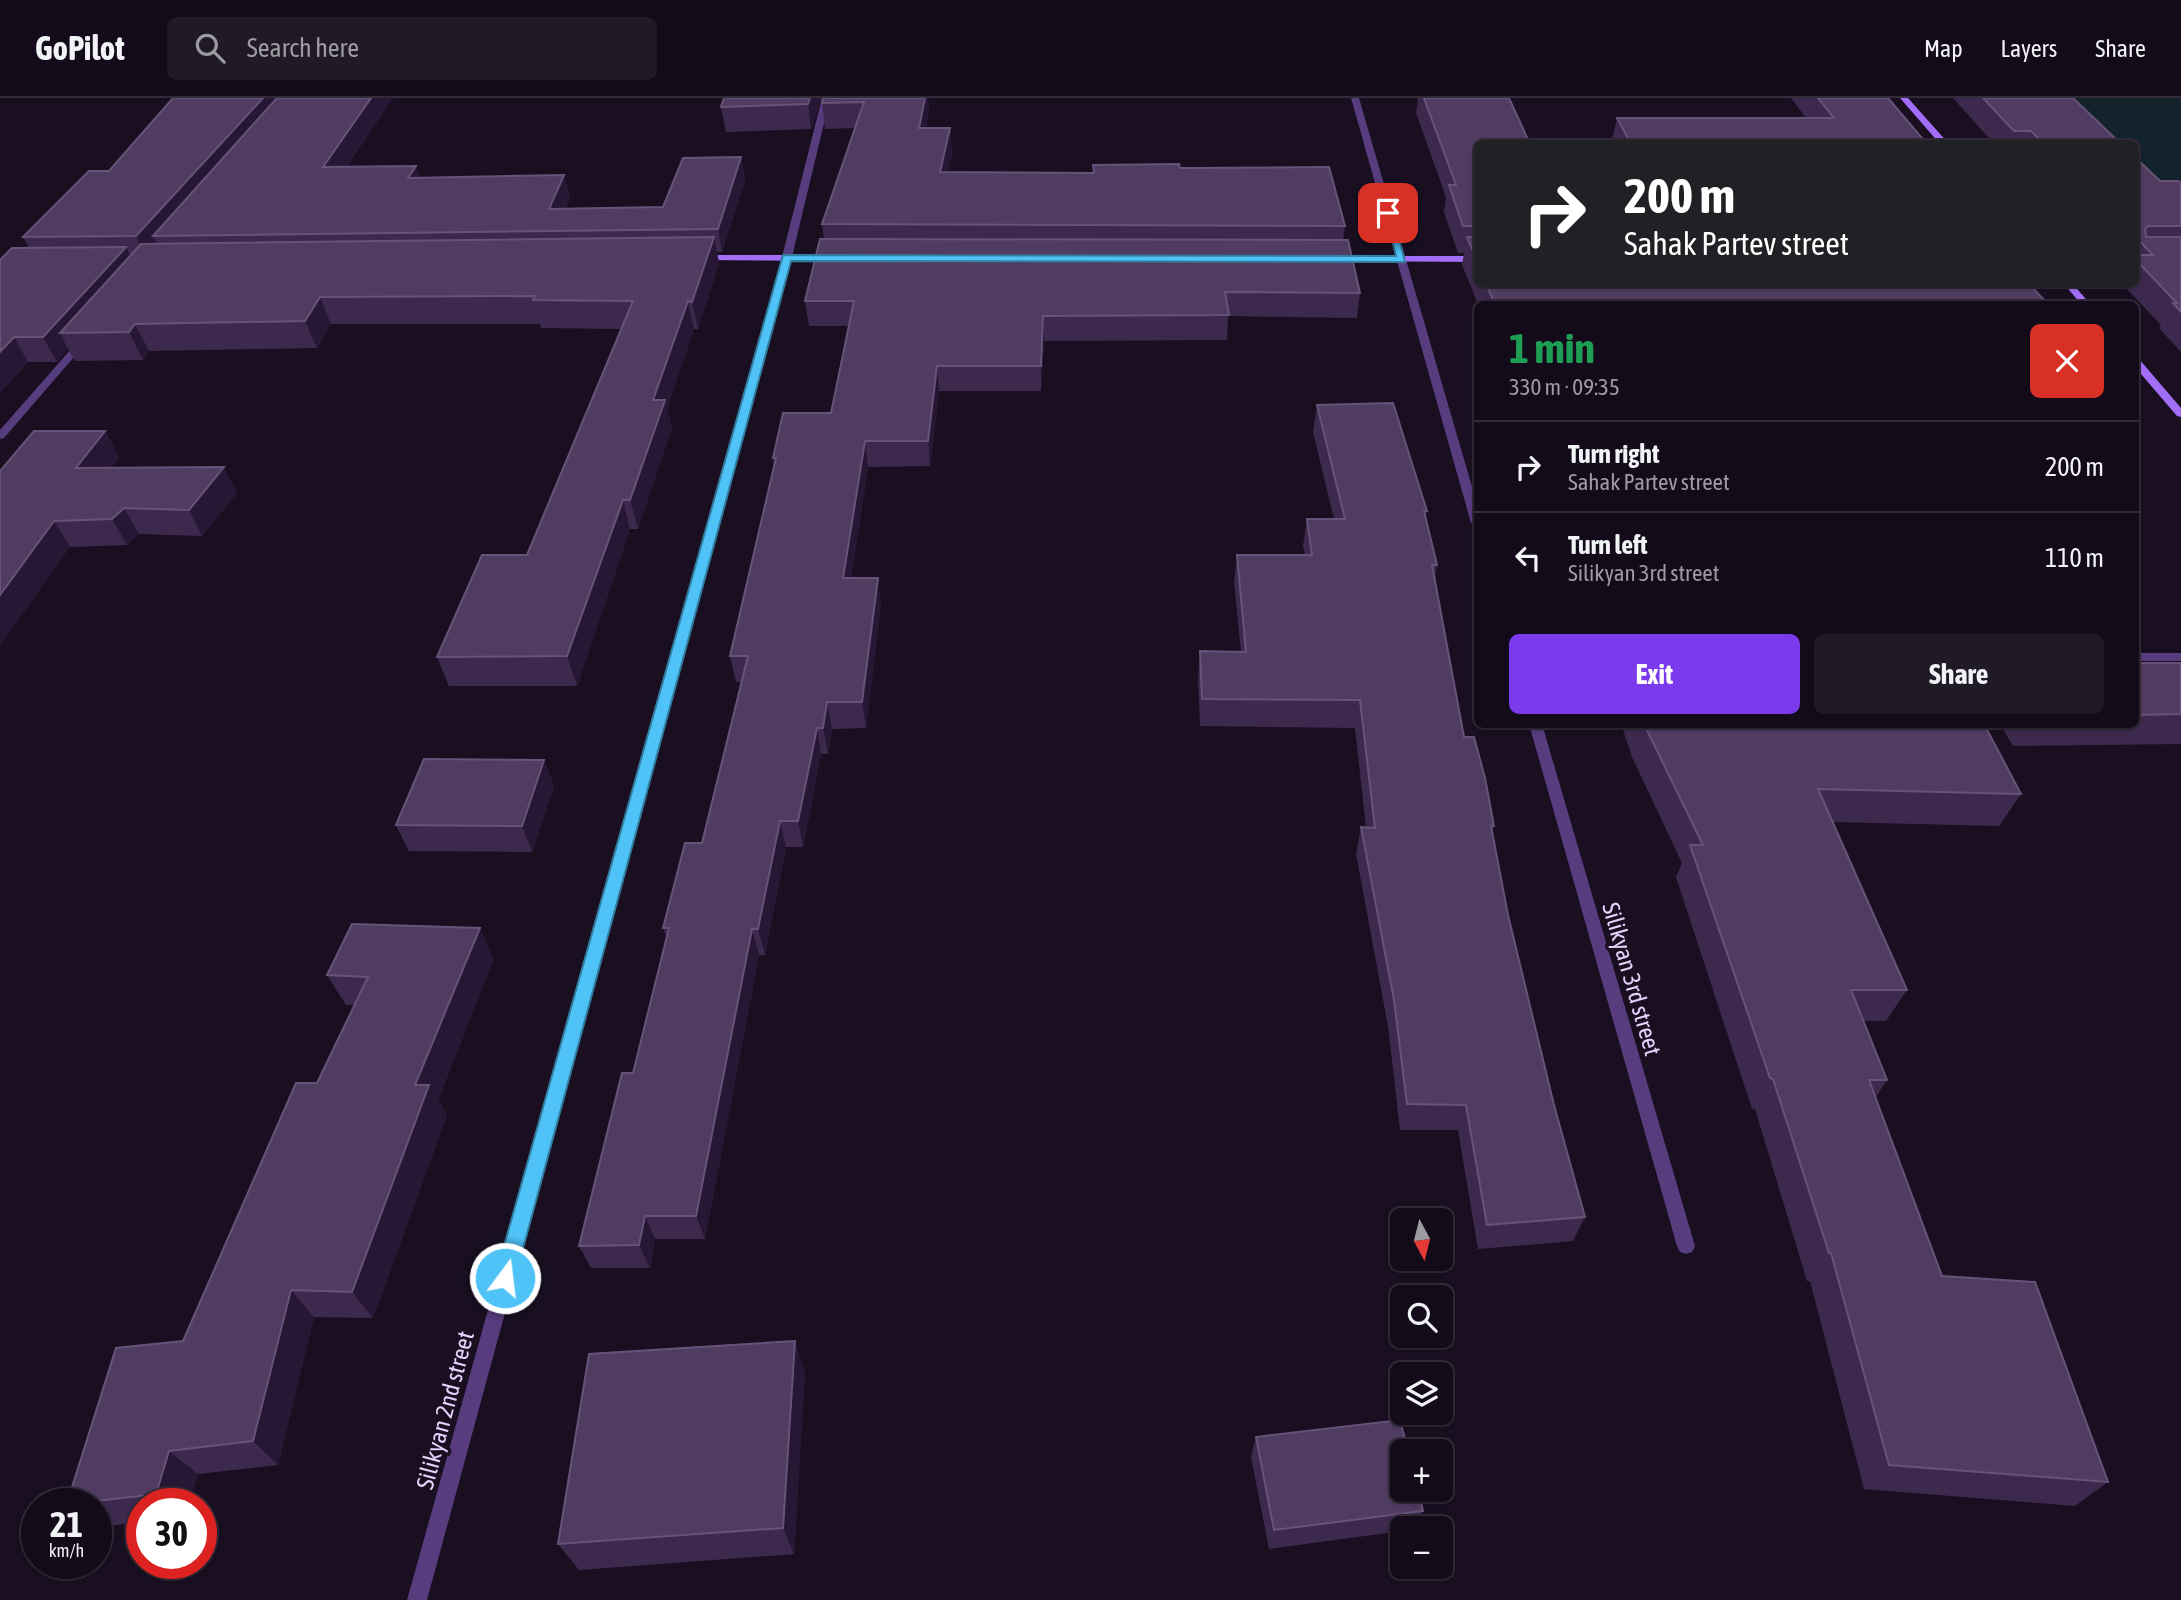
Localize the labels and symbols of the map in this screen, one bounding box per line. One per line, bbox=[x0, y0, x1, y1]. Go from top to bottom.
pin bbox=[1358, 183, 1418, 243]
street label: Silikyan 3rd street bbox=[1597, 899, 1667, 1059]
north arrow bbox=[1390, 1208, 1452, 1270]
position arrow bbox=[468, 1241, 542, 1315]
street label: Silikyan 2nd street bbox=[411, 1328, 479, 1492]
speed limit sign: 30 bbox=[126, 1488, 217, 1579]

